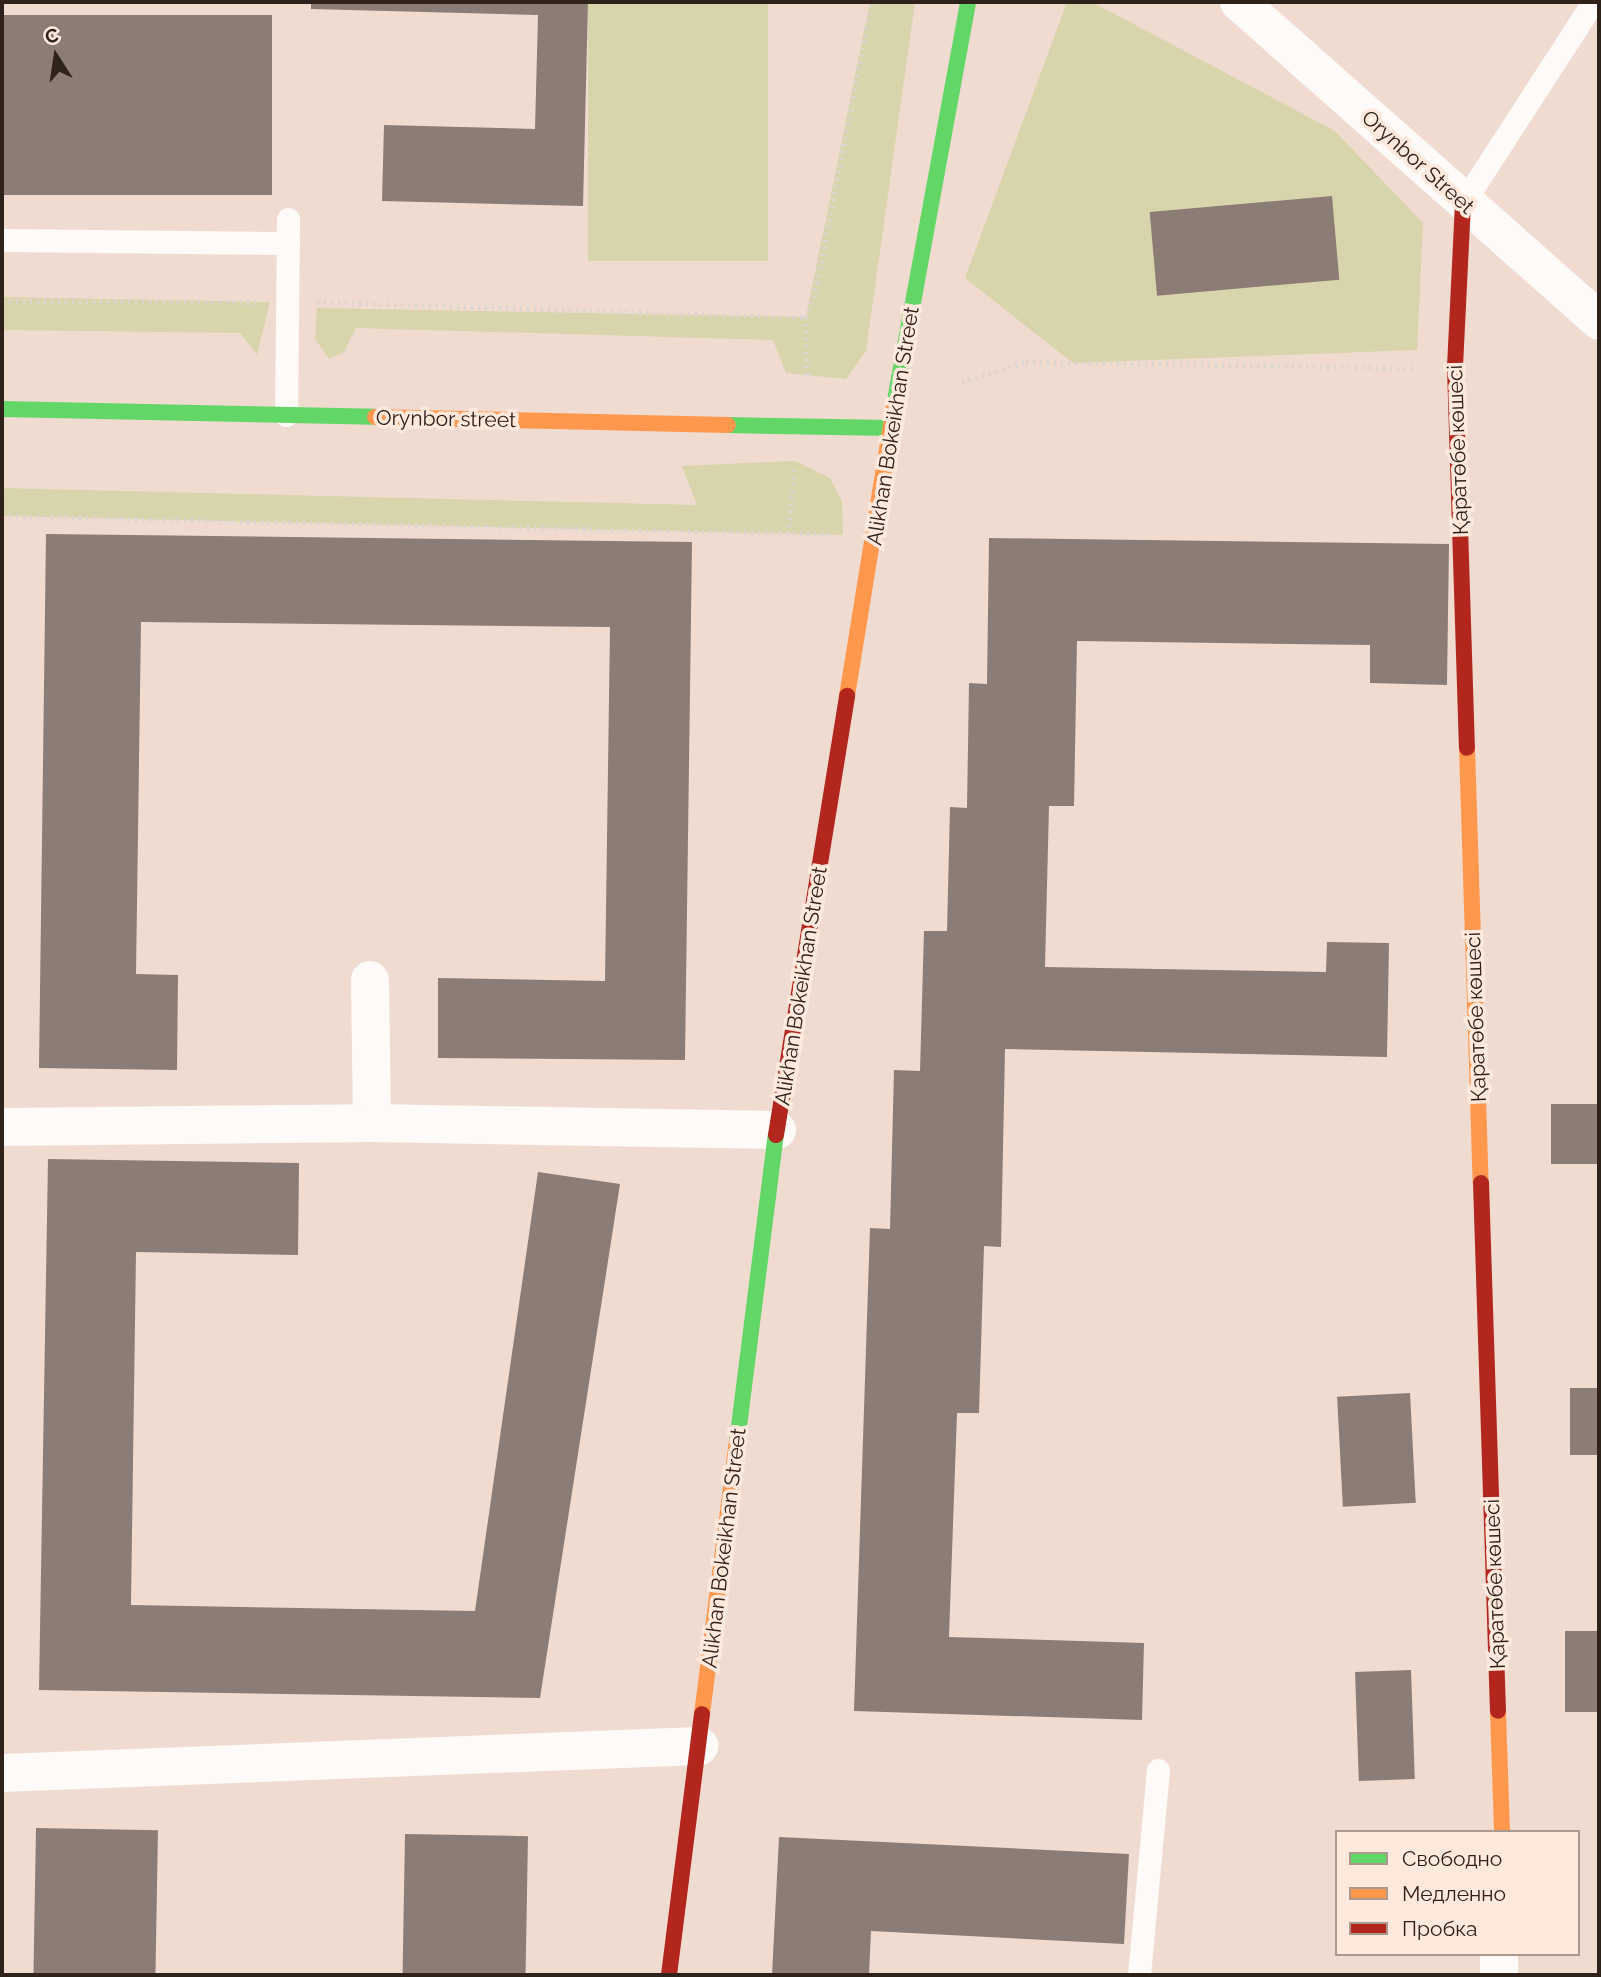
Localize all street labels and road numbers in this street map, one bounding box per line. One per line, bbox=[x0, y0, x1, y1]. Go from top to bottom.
street label: Orynbor Street bbox=[1356, 105, 1480, 219]
street label: Alikhan Bokeikhan Street bbox=[862, 305, 924, 547]
street label: Қаратөбе көшесі bbox=[1442, 365, 1474, 535]
street label: Orynbor street bbox=[375, 405, 517, 433]
street label: Alikhan Bokeikhan Street bbox=[770, 865, 832, 1107]
street label: Қаратөбе көшесі bbox=[1460, 932, 1492, 1102]
street label: Alikhan Bokeikhan Street bbox=[697, 1427, 751, 1669]
street label: Қаратөбе көшесі bbox=[1479, 1499, 1511, 1669]

